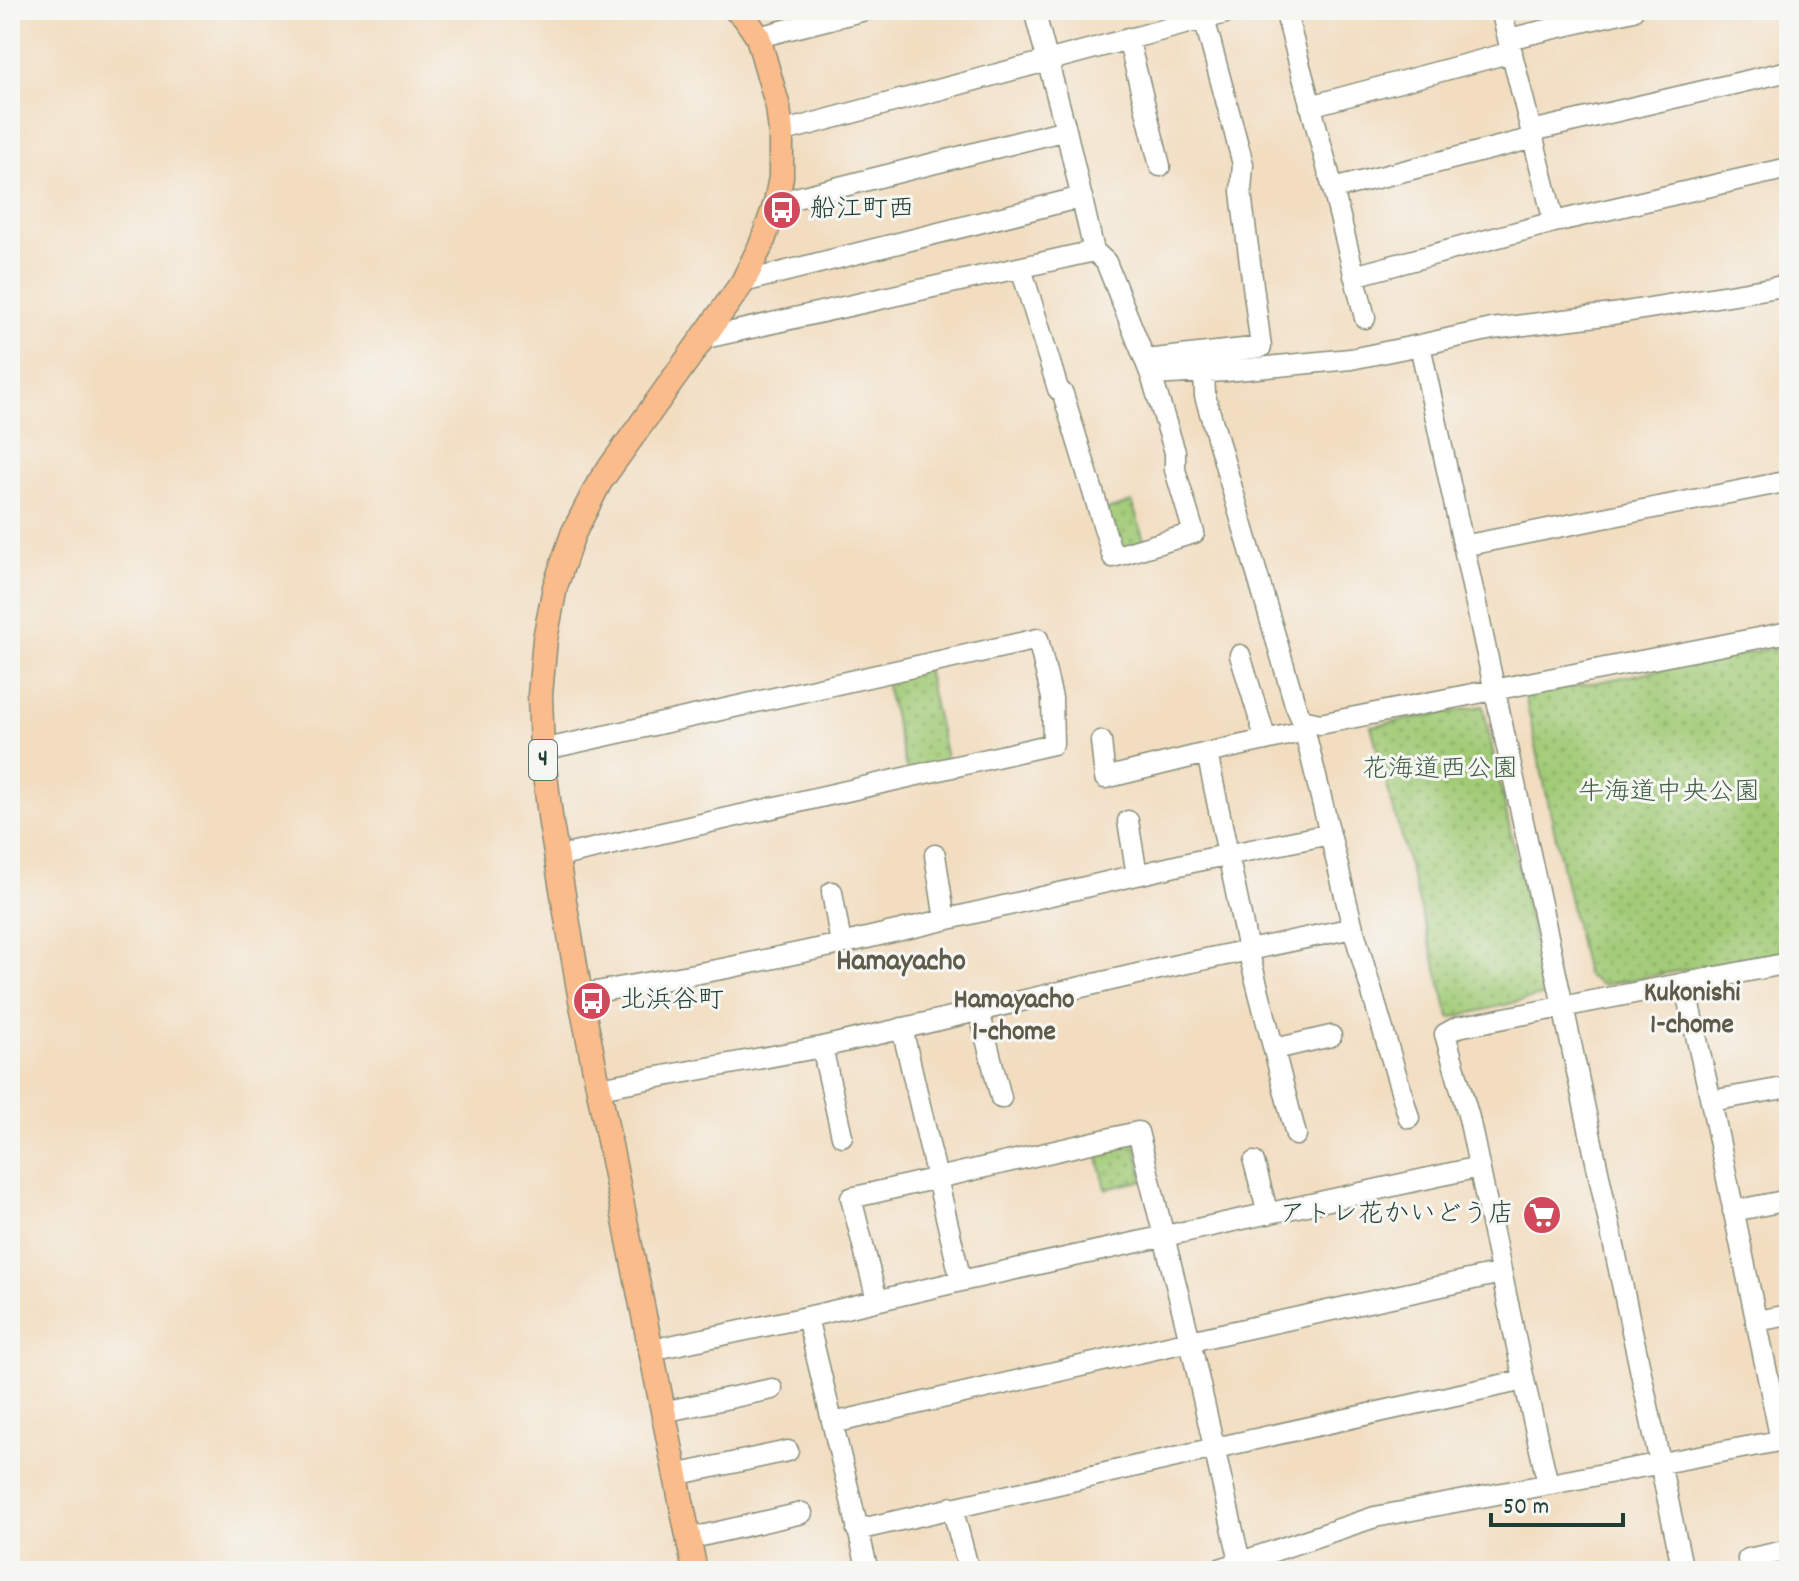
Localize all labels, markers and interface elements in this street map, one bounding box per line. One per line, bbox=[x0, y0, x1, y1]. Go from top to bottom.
bus stop icon: 船江町西 bbox=[761, 189, 803, 231]
place label: 船江町西 bbox=[810, 192, 914, 229]
road number: 4 bbox=[529, 740, 557, 780]
park label: 花海道西公園 bbox=[1362, 752, 1518, 789]
park label: 牛海道中央公園 bbox=[1578, 775, 1760, 812]
district label: Hamayacho bbox=[836, 942, 966, 985]
district label: Kukonishi 1-chome bbox=[1644, 975, 1740, 1047]
bus stop icon: 北浜谷町 bbox=[571, 980, 613, 1022]
district label: Hamayacho 1-chome bbox=[954, 982, 1074, 1054]
place label: 北浜谷町 bbox=[620, 983, 724, 1020]
supermarket icon: アトレ花かいどう店 bbox=[1521, 1194, 1563, 1236]
place label: アトレ花かいどう店 bbox=[1279, 1197, 1514, 1234]
scale bar bbox=[1491, 1477, 1623, 1527]
text: 50 m bbox=[1503, 1491, 1549, 1525]

